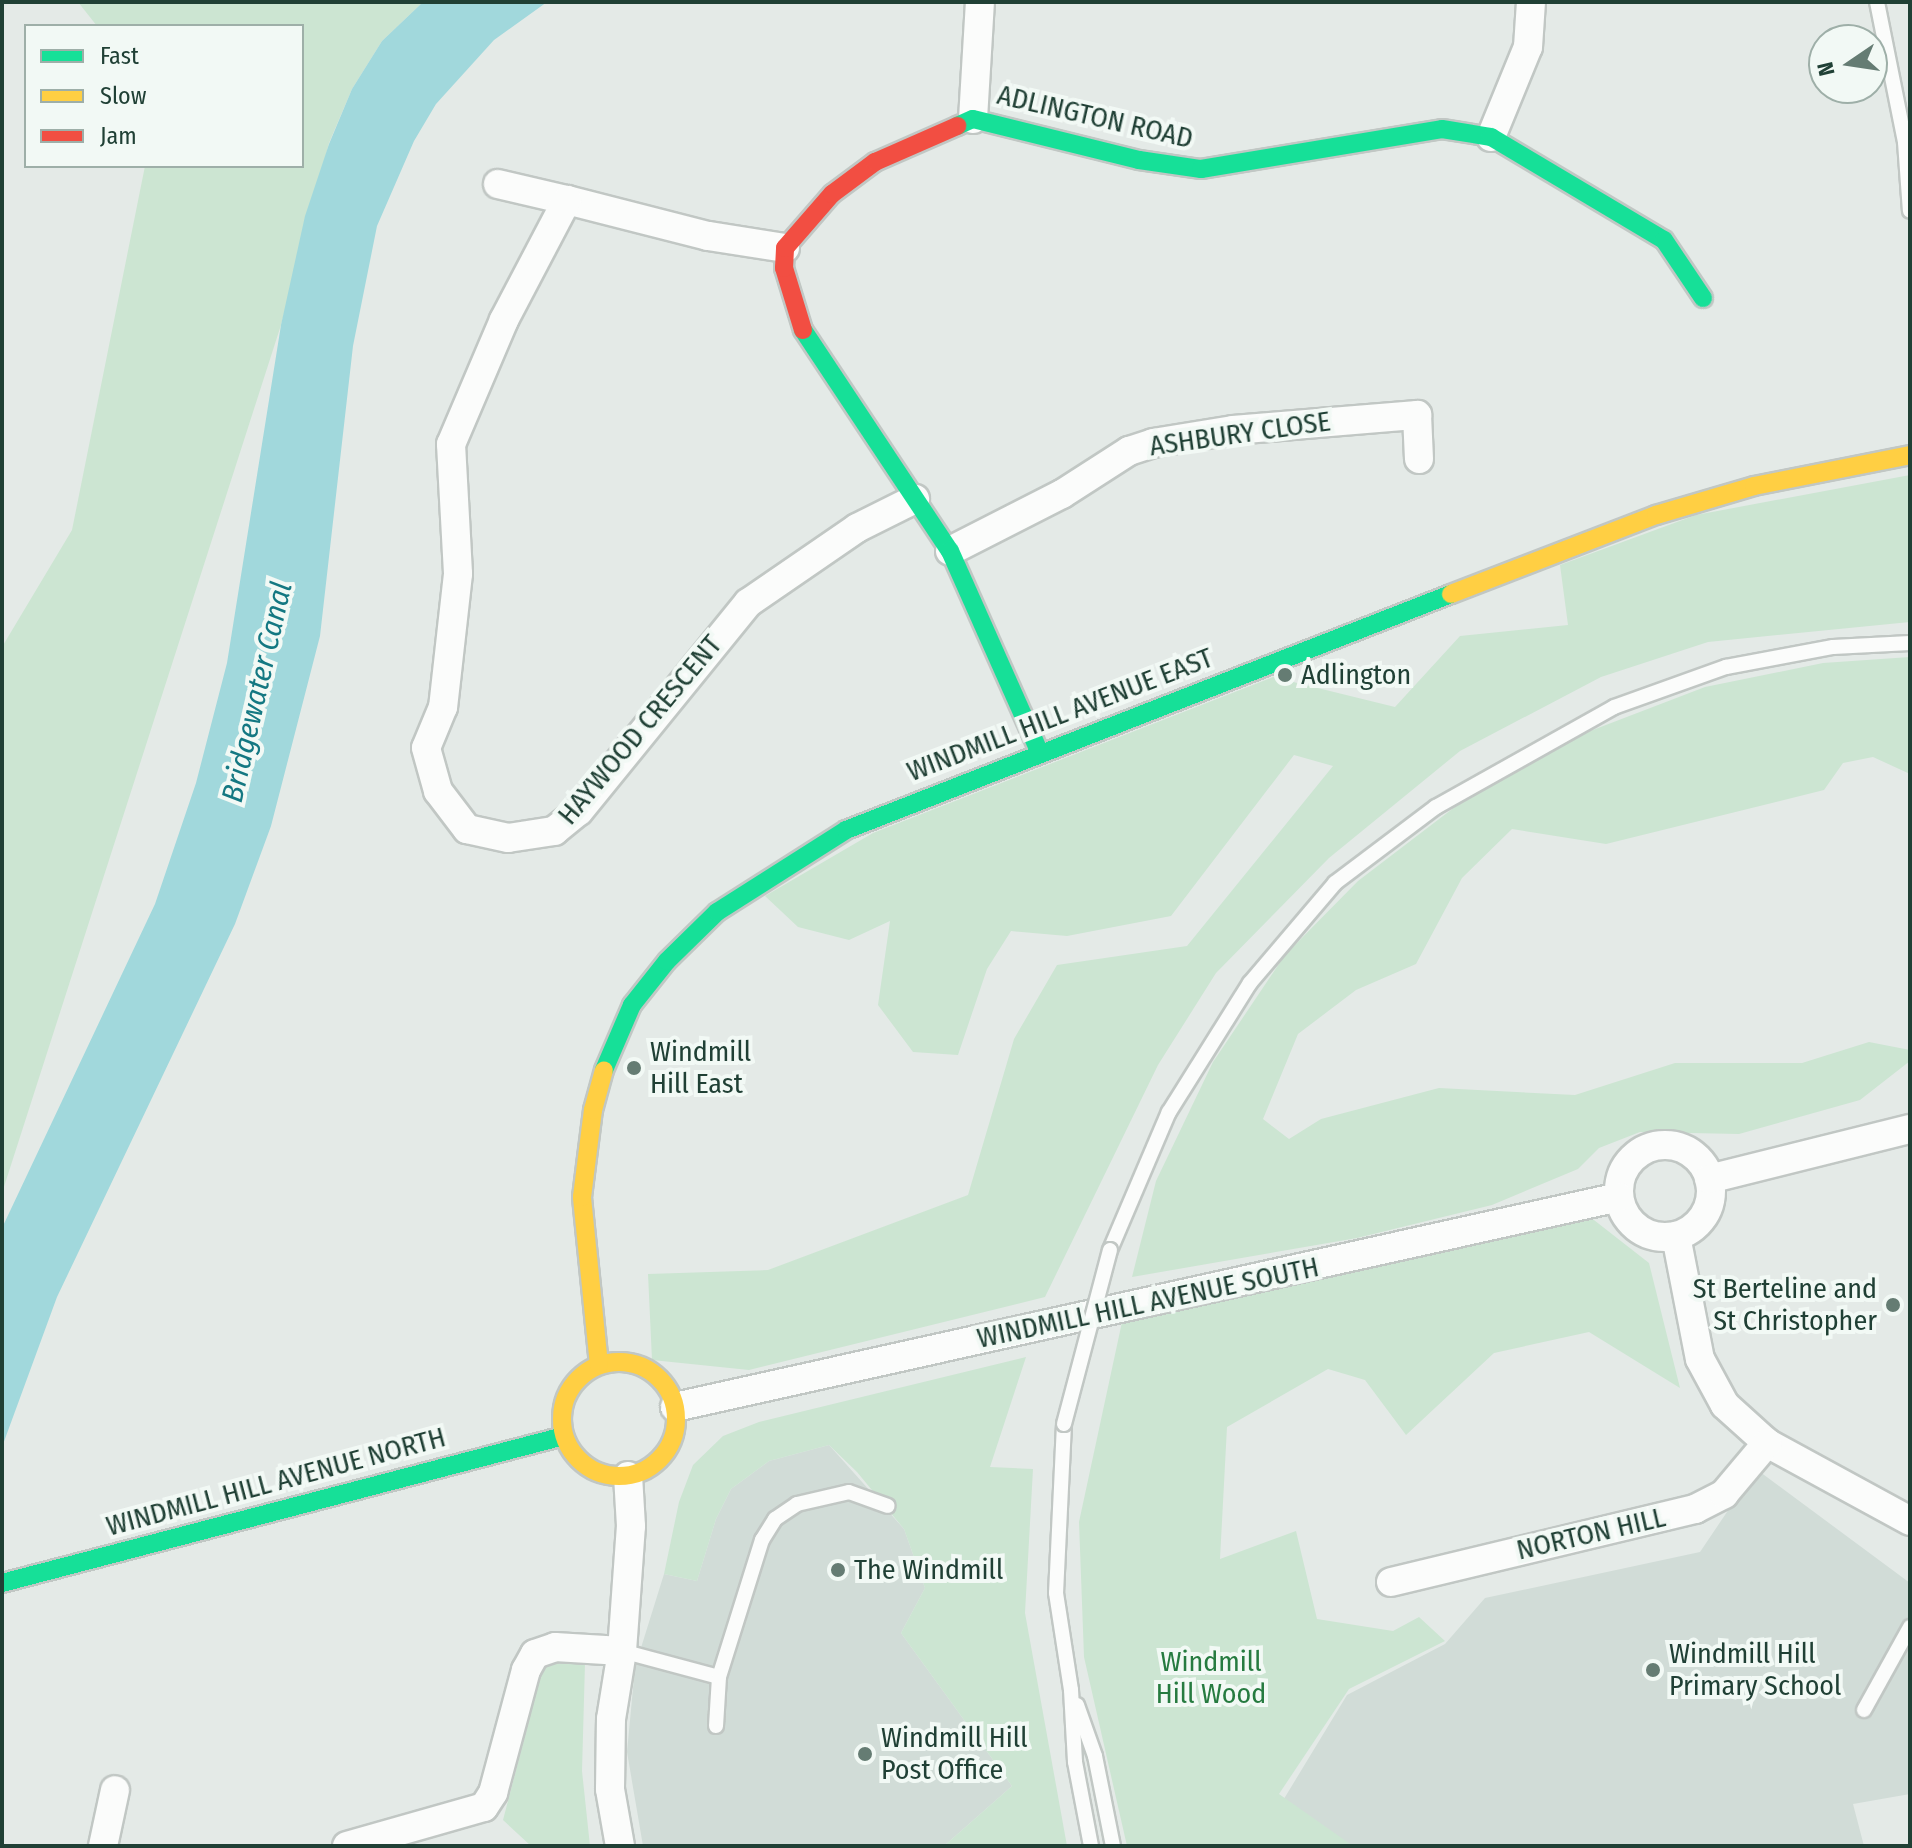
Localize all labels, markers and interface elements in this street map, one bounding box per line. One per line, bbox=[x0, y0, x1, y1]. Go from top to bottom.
legend bbox=[24, 24, 304, 168]
north arrow bbox=[1808, 24, 1888, 104]
text: Fast bbox=[100, 42, 139, 70]
text: N bbox=[1811, 60, 1841, 79]
street label: ADLINGTON ROAD bbox=[994, 78, 1196, 156]
text: Slow bbox=[100, 82, 146, 110]
text: Jam bbox=[100, 122, 137, 150]
street label: ASHBURY CLOSE bbox=[1147, 405, 1333, 463]
water label: Bridgewater Canal bbox=[214, 578, 300, 806]
street label: HAYWOOD CRESCENT bbox=[551, 629, 729, 831]
street label: WINDMILL HILL AVENUE EAST bbox=[902, 641, 1218, 789]
place label: Adlington bbox=[1301, 658, 1411, 692]
marker: Adlington bbox=[1276, 666, 1294, 684]
place label: Windmill Hill East bbox=[650, 1035, 751, 1101]
marker: Windmill Hill East bbox=[625, 1059, 643, 1077]
street label: WINDMILL HILL AVENUE SOUTH bbox=[974, 1250, 1322, 1356]
place label: St Berteline and St Christopher bbox=[1693, 1272, 1877, 1338]
marker: St Berteline and St Christopher bbox=[1884, 1296, 1902, 1314]
street label: WINDMILL HILL AVENUE NORTH bbox=[103, 1421, 449, 1543]
street label: NORTON HILL bbox=[1513, 1501, 1669, 1567]
place label: The Windmill bbox=[854, 1553, 1003, 1587]
marker: The Windmill bbox=[829, 1561, 847, 1579]
place label: Windmill Hill Primary School bbox=[1669, 1637, 1841, 1703]
park label: Windmill Hill Wood bbox=[1156, 1645, 1266, 1711]
marker: Windmill Hill Primary School bbox=[1644, 1661, 1662, 1679]
place label: Windmill Hill Post Office bbox=[881, 1721, 1028, 1787]
marker: Windmill Hill Post Office bbox=[856, 1745, 874, 1763]

